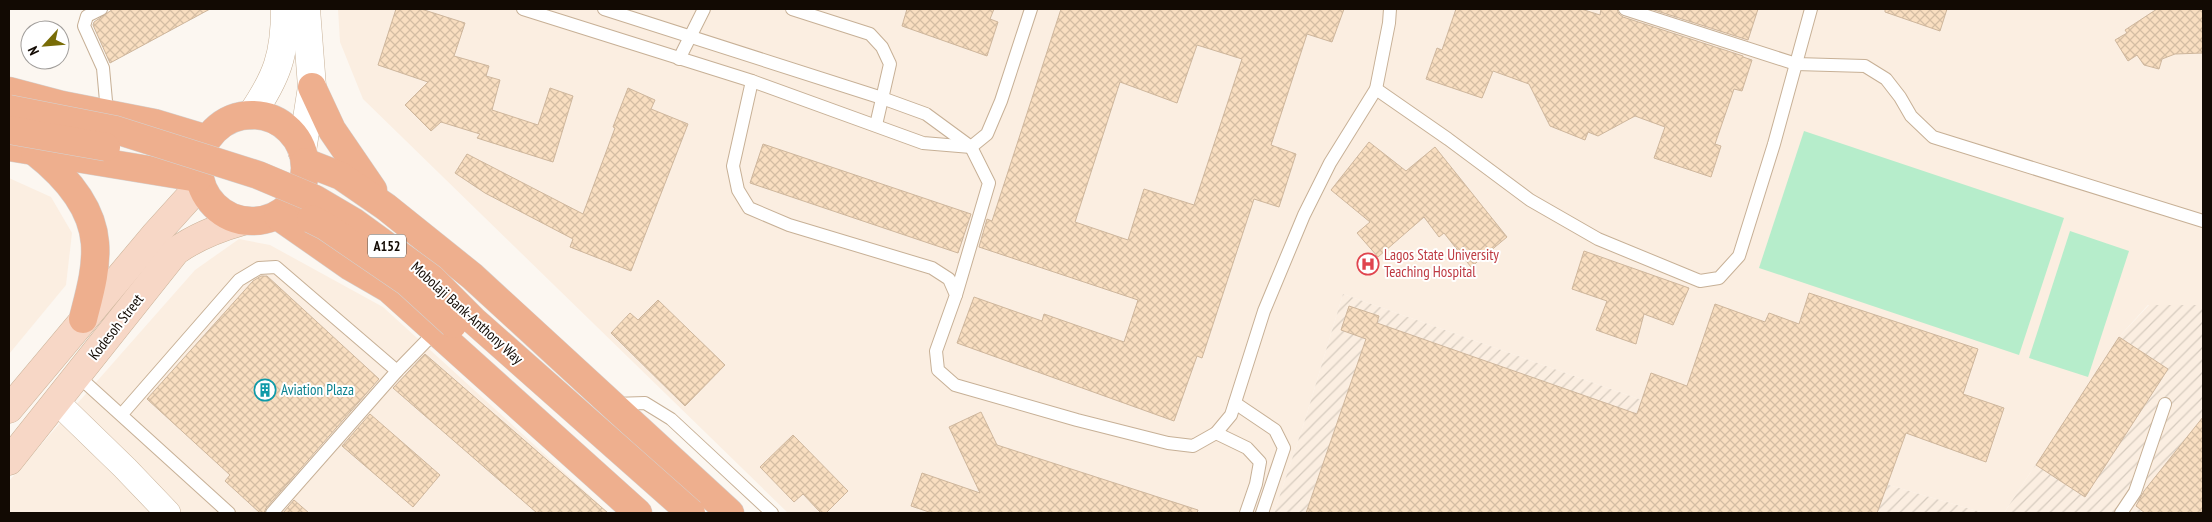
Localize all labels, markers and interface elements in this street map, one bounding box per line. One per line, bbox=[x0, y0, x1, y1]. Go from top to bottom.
north arrow bbox=[20, 20, 70, 70]
text: N bbox=[24, 43, 43, 58]
road number: A152 bbox=[368, 235, 406, 258]
place label: Lagos State University Teaching Hospital bbox=[1384, 245, 1499, 281]
hospital icon: Lagos State University Teaching Hospital bbox=[1356, 252, 1380, 276]
street label: Mobolaji Bank-Anthony Way bbox=[407, 257, 528, 368]
street label: Kodesoh Street bbox=[84, 290, 147, 363]
building icon: Aviation Plaza bbox=[253, 378, 277, 402]
place label: Aviation Plaza bbox=[281, 380, 354, 399]

